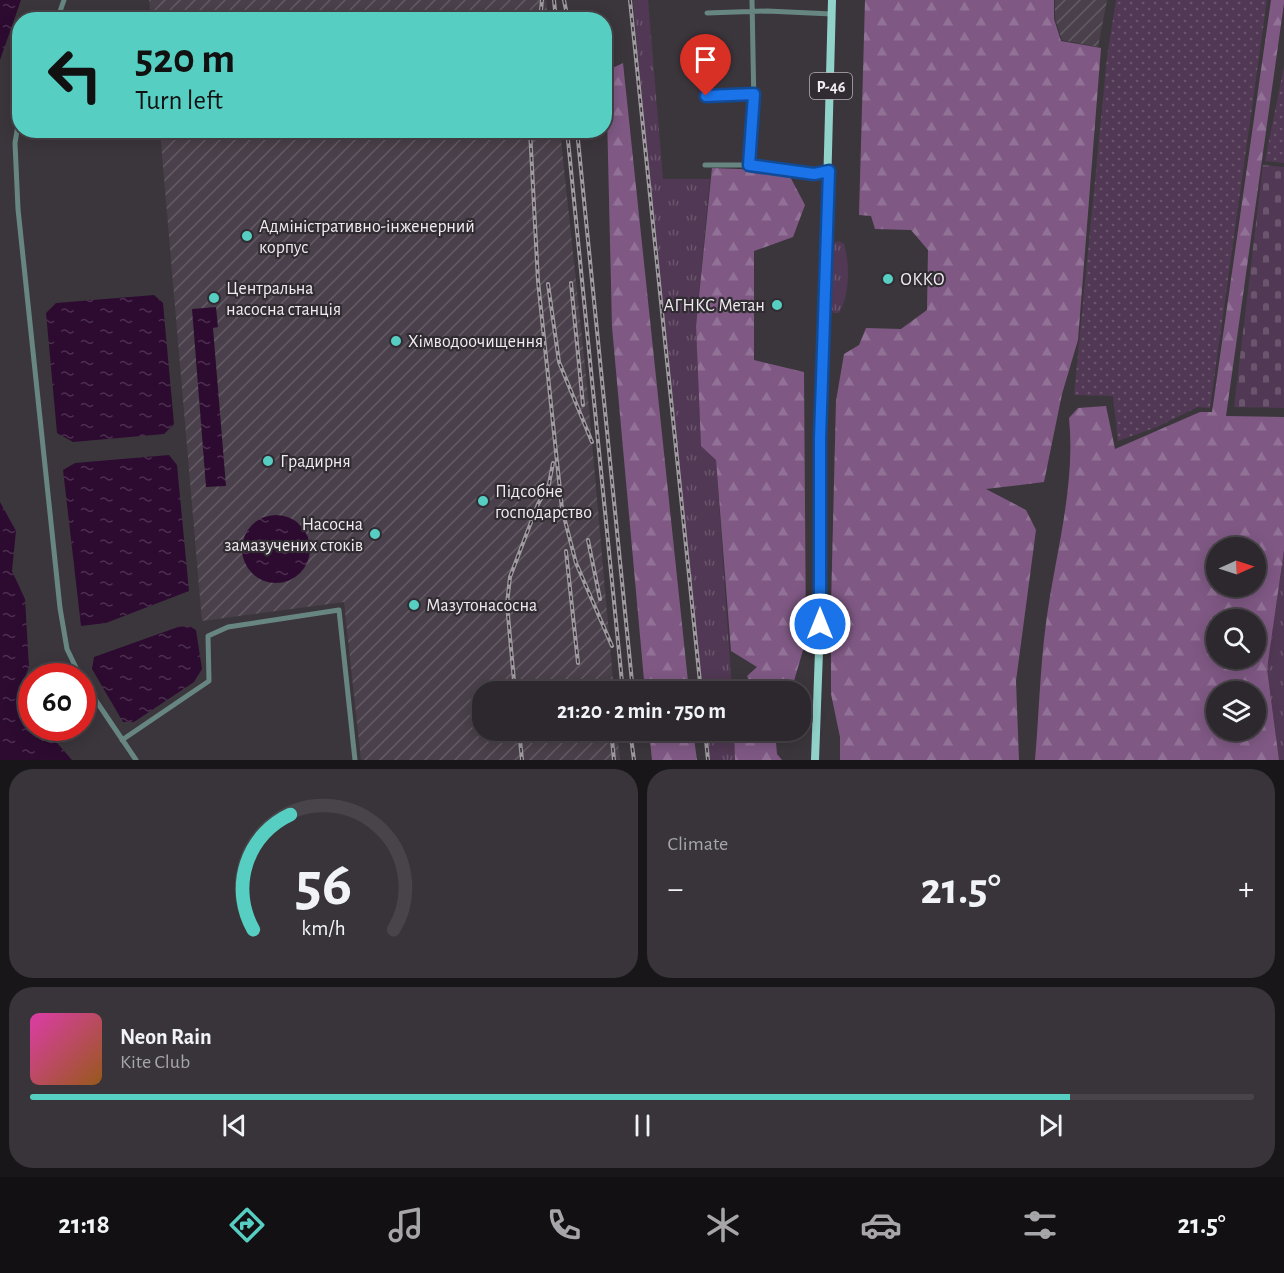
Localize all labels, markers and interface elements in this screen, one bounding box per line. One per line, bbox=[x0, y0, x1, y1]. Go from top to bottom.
pin bbox=[680, 34, 731, 96]
icon: left bbox=[36, 36, 114, 114]
text: 520 m bbox=[135, 38, 235, 80]
icon: arrive bbox=[689, 43, 722, 76]
road number: Р-46 bbox=[810, 73, 852, 99]
text: Turn left bbox=[135, 87, 223, 114]
place label: Адміністративно-інженерний корпус bbox=[259, 218, 475, 257]
marker: Адміністративно-інженерний корпус bbox=[240, 229, 254, 243]
place label: ОККО bbox=[900, 271, 945, 289]
marker: ОККО bbox=[881, 272, 895, 286]
place label: Центральна насосна станція bbox=[226, 280, 341, 319]
marker: Центральна насосна станція bbox=[207, 291, 221, 305]
place label: АГНКС Метан bbox=[664, 297, 765, 315]
marker: АГНКС Метан bbox=[770, 298, 784, 312]
place label: Хімводоочищення bbox=[408, 333, 543, 351]
marker: Хімводоочищення bbox=[389, 334, 403, 348]
place label: Градирня bbox=[280, 453, 351, 471]
marker: Градирня bbox=[261, 454, 275, 468]
place label: Підсобне господарство bbox=[495, 482, 592, 522]
marker: Підсобне господарство bbox=[476, 494, 490, 508]
place label: Насосна замазучених стоків bbox=[224, 516, 363, 555]
marker: Насосна замазучених стоків bbox=[368, 527, 382, 541]
north arrow bbox=[1206, 537, 1266, 597]
map controls bbox=[1206, 537, 1266, 741]
position arrow bbox=[788, 592, 852, 656]
place label: Мазутонасосна bbox=[426, 597, 537, 615]
marker: Мазутонасосна bbox=[407, 598, 421, 612]
button: search bbox=[1206, 609, 1266, 669]
speed limit sign: 60 bbox=[18, 663, 96, 741]
button: layers bbox=[1206, 681, 1266, 741]
text: 21:20 · 2 min · 750 m bbox=[557, 700, 726, 722]
text: Climate bbox=[668, 834, 728, 854]
text: 56 bbox=[295, 854, 352, 916]
text: 21.5° bbox=[921, 867, 1001, 912]
text: − bbox=[668, 873, 683, 906]
text: + bbox=[1238, 873, 1254, 906]
text: km/h bbox=[301, 919, 345, 940]
text: Neon Rain bbox=[120, 1026, 212, 1048]
text: Kite Club bbox=[120, 1052, 190, 1072]
icon: previous bbox=[218, 1109, 251, 1142]
icon: pause bbox=[626, 1109, 659, 1142]
icon: next bbox=[1034, 1109, 1067, 1142]
icon: directions bbox=[226, 1204, 268, 1246]
icon: music bbox=[385, 1204, 427, 1246]
icon: phone bbox=[543, 1204, 585, 1246]
icon: climate bbox=[702, 1204, 744, 1246]
icon: car bbox=[860, 1204, 902, 1246]
icon: filters bbox=[1019, 1204, 1061, 1246]
text: 21:18 bbox=[58, 1211, 110, 1238]
text: 21.5° bbox=[1178, 1211, 1226, 1238]

